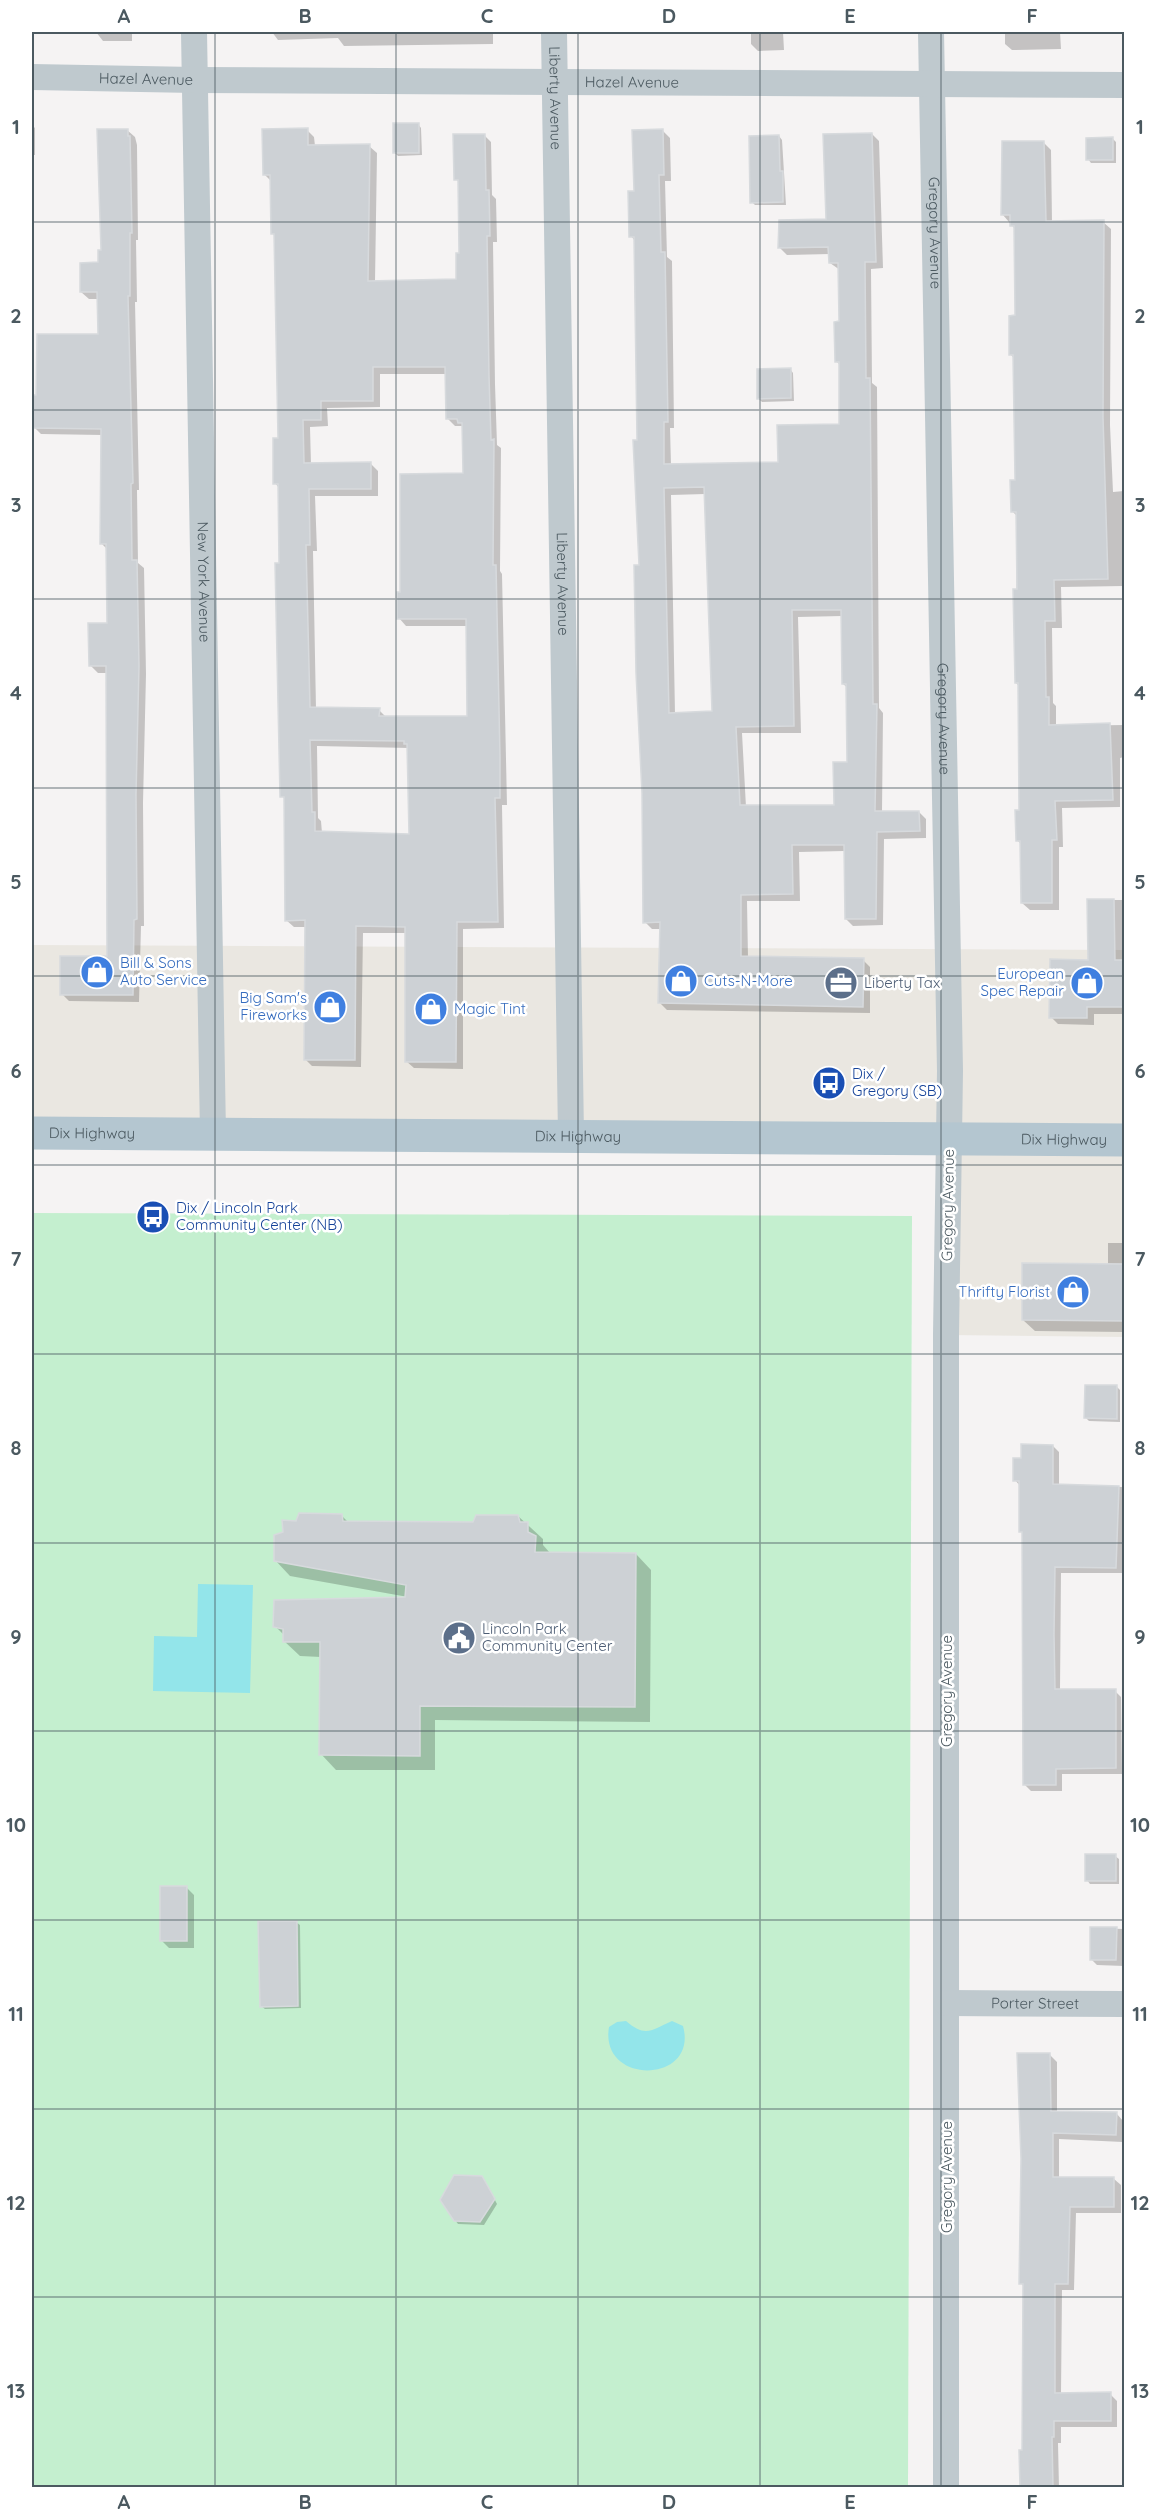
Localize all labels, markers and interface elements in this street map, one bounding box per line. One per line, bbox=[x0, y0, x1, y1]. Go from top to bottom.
text: A bbox=[118, 3, 131, 28]
text: B bbox=[298, 3, 312, 28]
text: C bbox=[481, 3, 494, 28]
text: D bbox=[662, 3, 676, 28]
text: E bbox=[844, 3, 856, 28]
text: F bbox=[1026, 3, 1038, 28]
street label: Liberty Avenue bbox=[545, 46, 566, 150]
street label: Hazel Avenue bbox=[99, 68, 193, 89]
street label: Hazel Avenue bbox=[585, 72, 679, 92]
text: 1 bbox=[12, 114, 20, 139]
text: 1 bbox=[1136, 114, 1144, 139]
street label: Gregory Avenue bbox=[925, 177, 946, 289]
text: 2 bbox=[10, 303, 22, 328]
text: 2 bbox=[1134, 303, 1146, 328]
text: 3 bbox=[11, 492, 21, 517]
text: 3 bbox=[1135, 492, 1145, 517]
street label: New York Avenue bbox=[193, 521, 215, 643]
street label: Liberty Avenue bbox=[553, 532, 573, 636]
street label: Gregory Avenue bbox=[934, 663, 955, 775]
text: 4 bbox=[10, 680, 22, 705]
text: 4 bbox=[1134, 680, 1146, 705]
text: 5 bbox=[10, 869, 22, 894]
text: 5 bbox=[1134, 869, 1146, 894]
place label: Bill & Sons Auto Service bbox=[120, 953, 207, 989]
shop icon: Bill & Sons Auto Service bbox=[79, 954, 115, 990]
shop icon: Cuts-N-More bbox=[663, 963, 699, 999]
place label: European Spec Repair bbox=[981, 964, 1064, 1000]
office icon: Liberty Tax bbox=[823, 965, 859, 1001]
shop icon: European Spec Repair bbox=[1069, 965, 1105, 1001]
place label: Cuts-N-More bbox=[704, 971, 793, 990]
place label: Liberty Tax bbox=[864, 973, 940, 992]
place label: Big Sam's Fireworks bbox=[239, 988, 307, 1024]
shop icon: Big Sam's Fireworks bbox=[312, 989, 348, 1025]
shop icon: Magic Tint bbox=[413, 991, 449, 1027]
place label: Magic Tint bbox=[454, 999, 526, 1018]
text: 6 bbox=[10, 1058, 22, 1083]
text: 6 bbox=[1134, 1058, 1146, 1083]
place label: Dix / Gregory (SB) bbox=[852, 1064, 942, 1100]
bus stop icon: Dix / Gregory (SB) bbox=[811, 1065, 847, 1101]
street label: Dix Highway bbox=[49, 1123, 135, 1143]
street label: Dix Highway bbox=[535, 1126, 621, 1146]
street label: Dix Highway bbox=[1021, 1129, 1107, 1149]
street label: Gregory Avenue bbox=[937, 1149, 958, 1261]
place label: Dix / Lincoln Park Community Center (NB) bbox=[176, 1198, 343, 1234]
bus stop icon: Dix / Lincoln Park Community Center (NB) bbox=[135, 1199, 171, 1235]
text: 7 bbox=[11, 1246, 22, 1271]
text: 7 bbox=[1135, 1246, 1146, 1271]
shop icon: Thrifty Florist bbox=[1055, 1274, 1091, 1310]
place label: Thrifty Florist bbox=[958, 1282, 1050, 1301]
text: 8 bbox=[11, 1435, 22, 1460]
text: 8 bbox=[1135, 1435, 1146, 1460]
place label: Lincoln Park Community Center bbox=[482, 1619, 613, 1655]
public building icon: Lincoln Park Community Center bbox=[441, 1620, 477, 1656]
text: 9 bbox=[10, 1624, 22, 1649]
text: 9 bbox=[1134, 1624, 1146, 1649]
street label: Gregory Avenue bbox=[937, 1635, 956, 1747]
text: 10 bbox=[6, 1812, 26, 1837]
text: 10 bbox=[1130, 1812, 1150, 1837]
street label: Porter Street bbox=[991, 1993, 1079, 2013]
text: 11 bbox=[8, 2001, 24, 2026]
text: 11 bbox=[1132, 2001, 1148, 2026]
street label: Gregory Avenue bbox=[937, 2121, 956, 2233]
text: 12 bbox=[6, 2190, 26, 2215]
text: 12 bbox=[1130, 2190, 1150, 2215]
text: 13 bbox=[7, 2378, 25, 2403]
text: 13 bbox=[1131, 2378, 1149, 2403]
text: A bbox=[118, 2489, 131, 2514]
text: B bbox=[298, 2489, 312, 2514]
text: C bbox=[481, 2489, 494, 2514]
text: D bbox=[662, 2489, 676, 2514]
text: E bbox=[844, 2489, 856, 2514]
text: F bbox=[1026, 2489, 1038, 2514]

